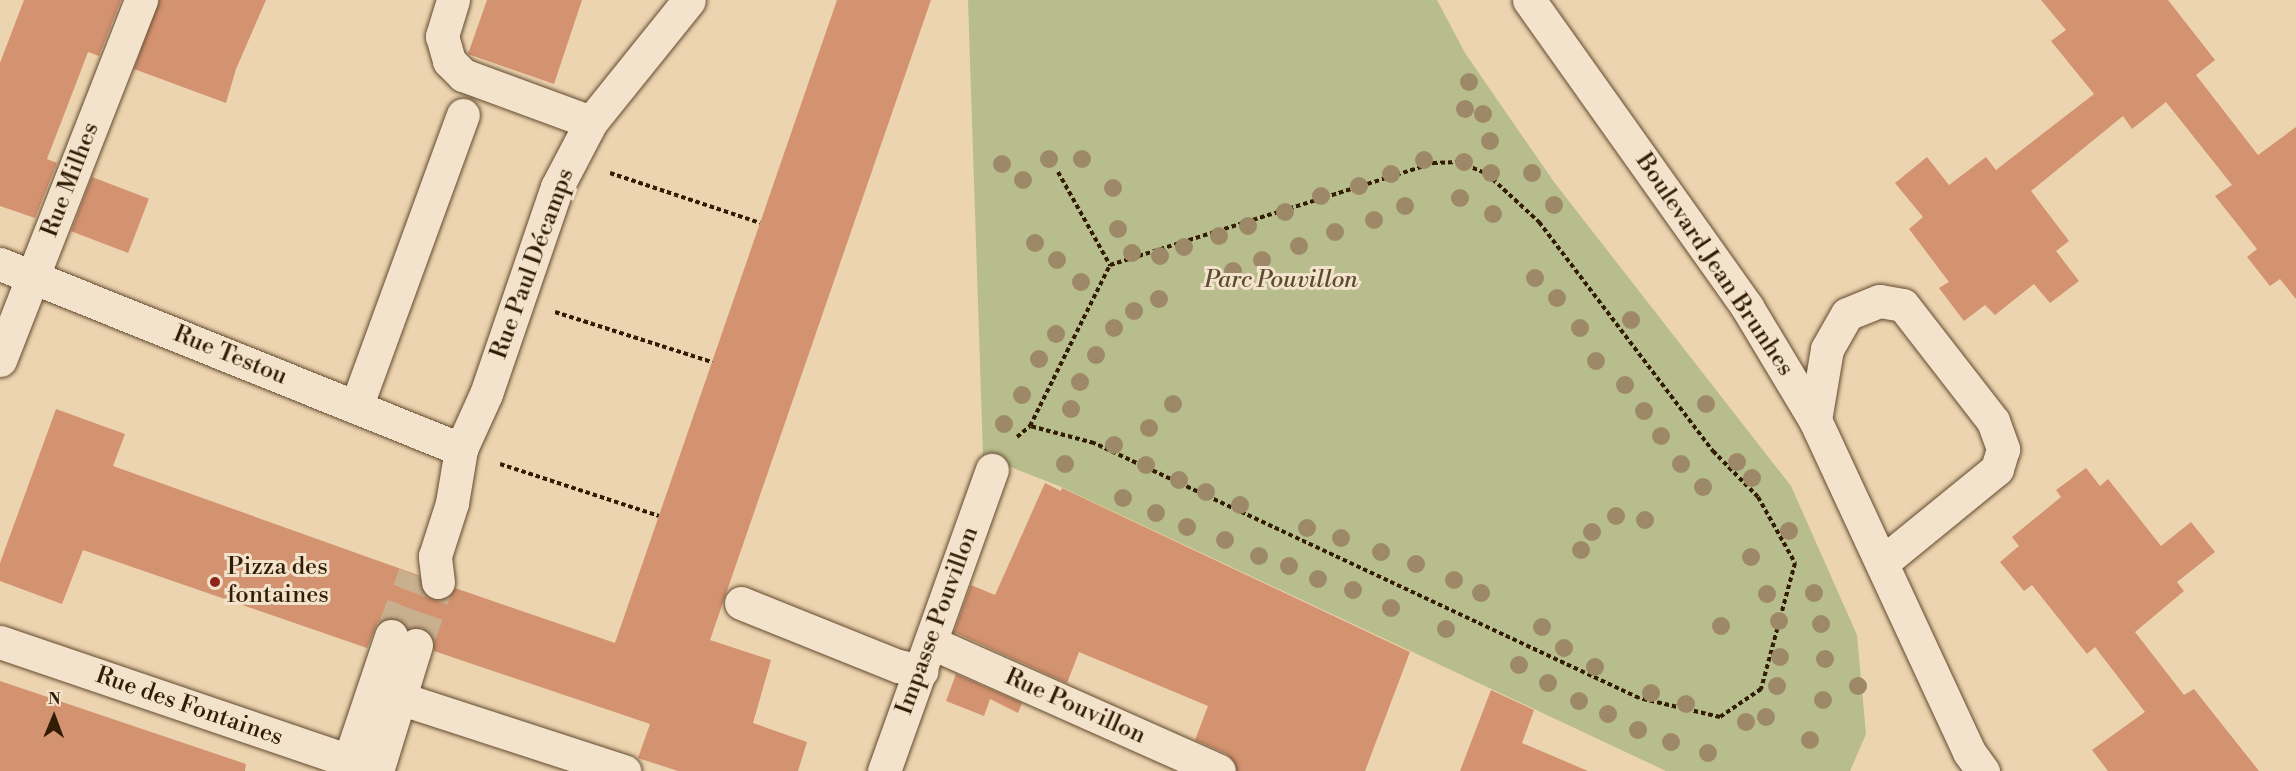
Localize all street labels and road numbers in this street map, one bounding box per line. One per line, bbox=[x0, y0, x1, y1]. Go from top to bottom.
street label: Rue Milhes bbox=[36, 119, 106, 241]
street label: Boulevard Jean Brunhes bbox=[1629, 148, 1799, 382]
street label: Rue Paul Décamps bbox=[485, 165, 581, 363]
street label: Rue Testou bbox=[169, 320, 291, 392]
street label: Impasse Pouvillon bbox=[891, 523, 985, 719]
street label: Rue des Fontaines bbox=[92, 661, 286, 753]
street label: Rue Pouvillon bbox=[1000, 663, 1150, 751]

